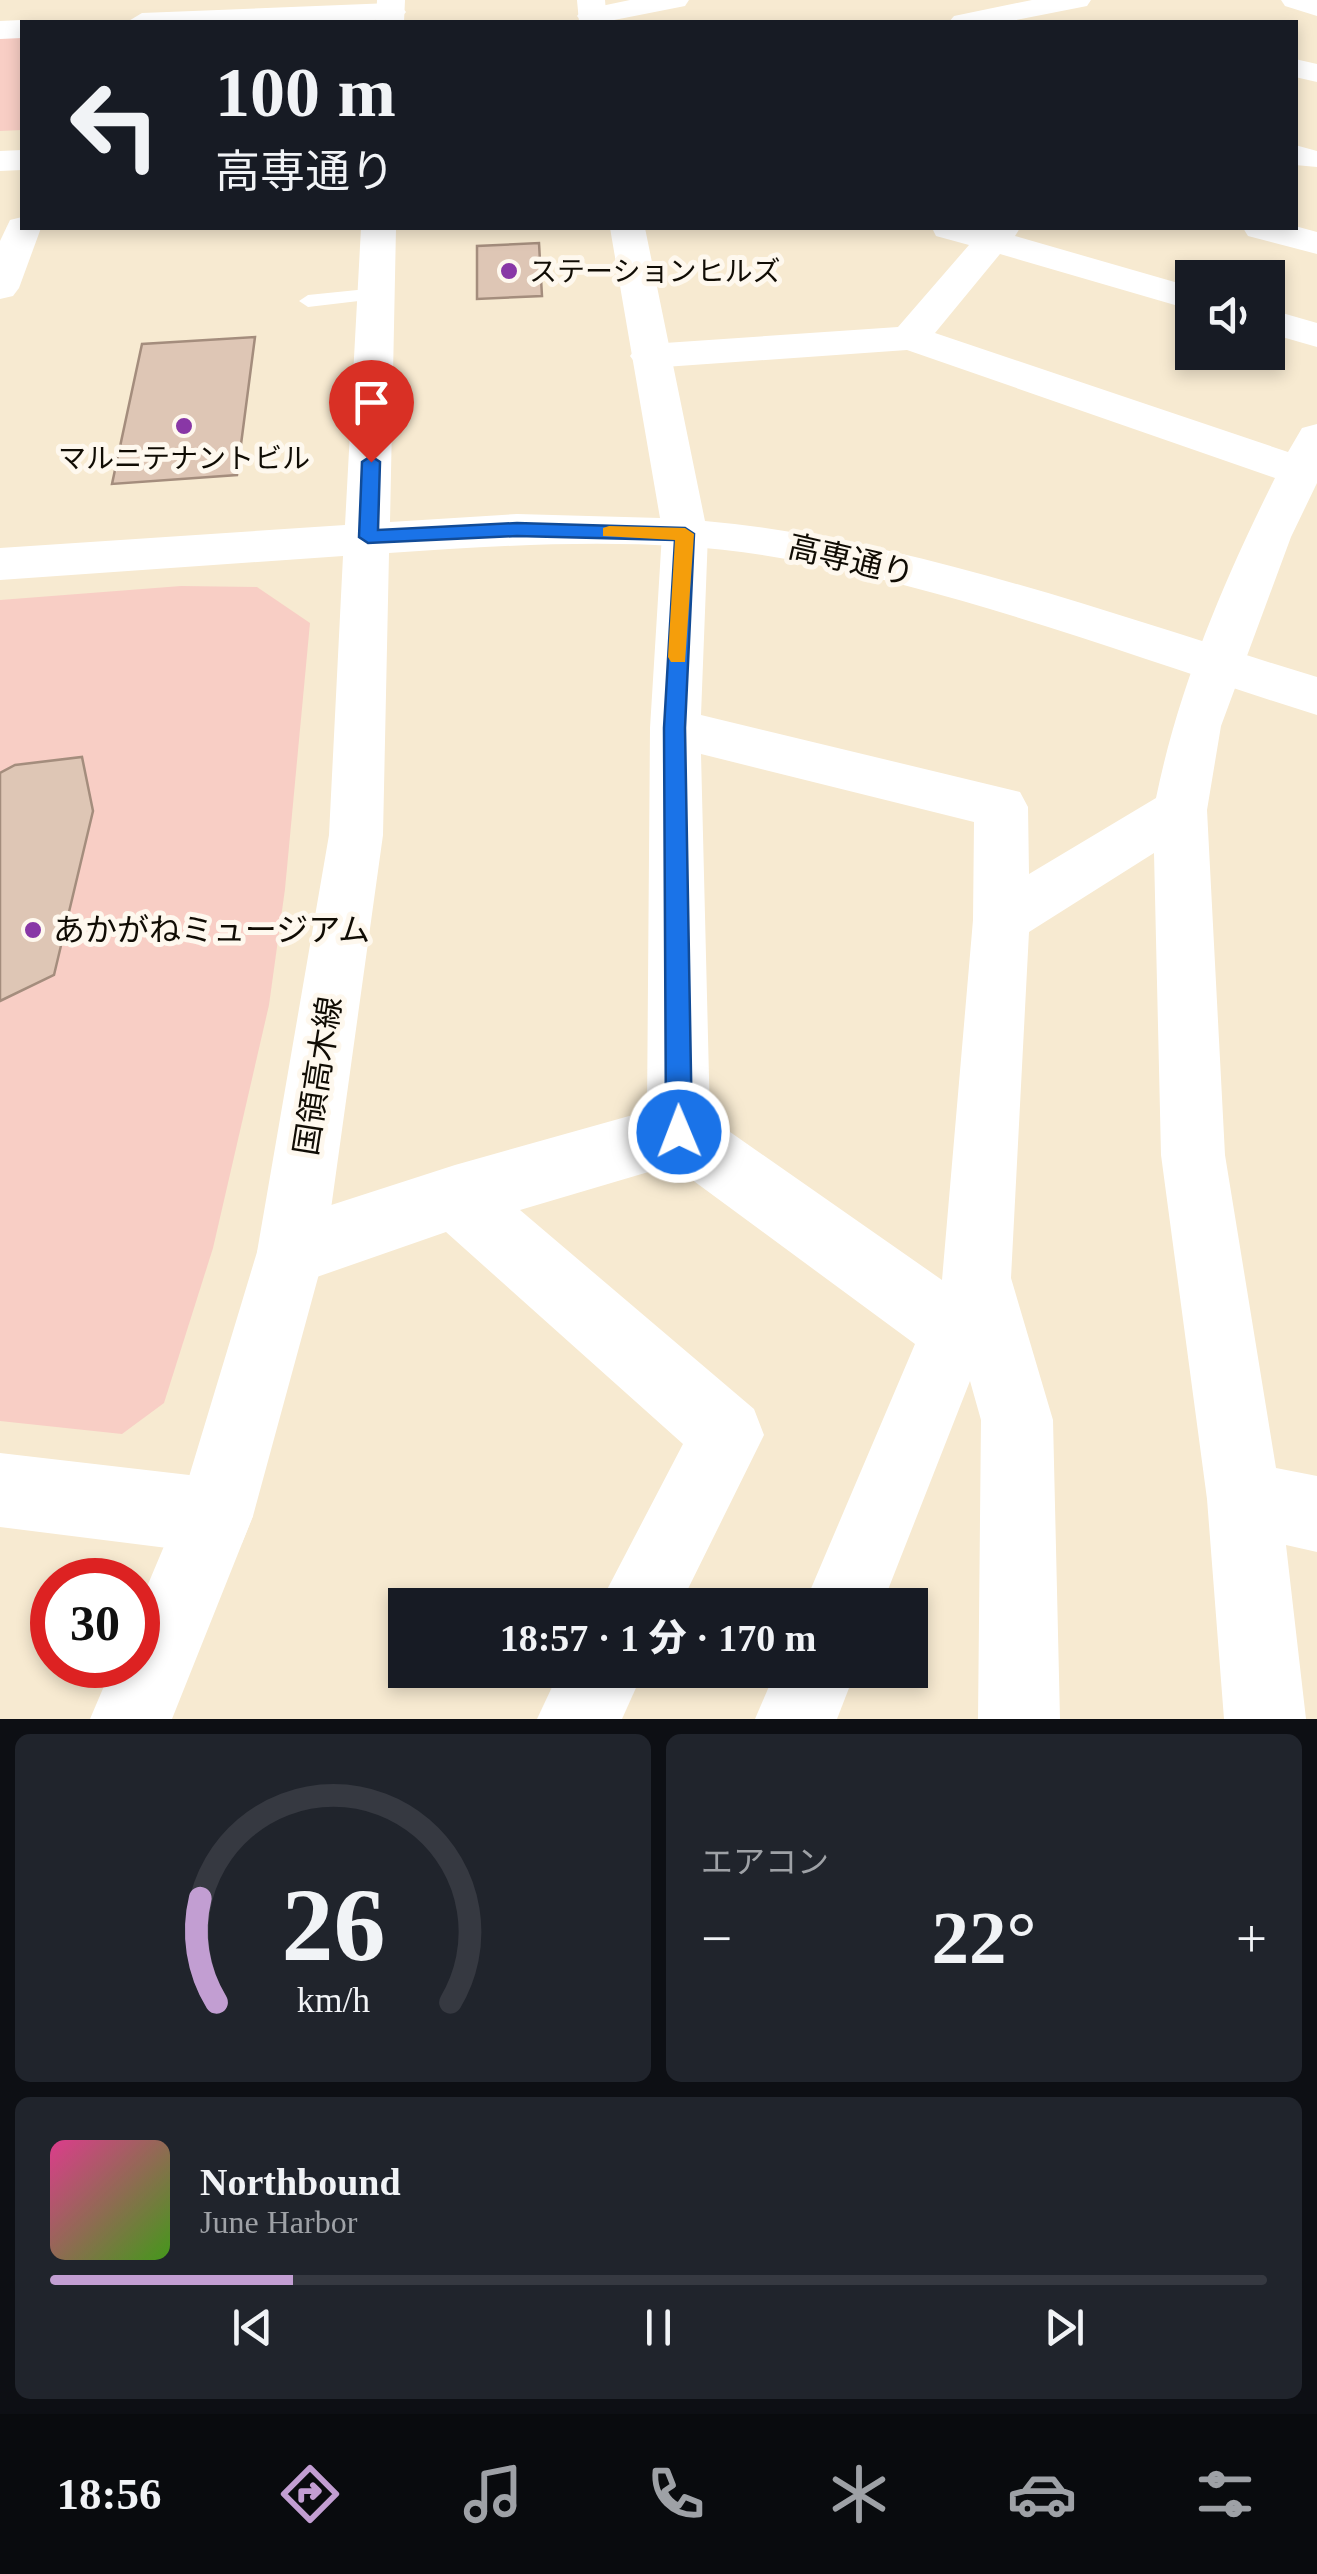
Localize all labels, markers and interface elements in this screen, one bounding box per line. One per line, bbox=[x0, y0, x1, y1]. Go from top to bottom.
text: 100 m bbox=[215, 54, 396, 131]
icon: left bbox=[50, 60, 180, 190]
text: 高専通り bbox=[215, 147, 395, 197]
place label: ステーションヒルズ bbox=[529, 256, 780, 287]
marker: ステーションヒルズ bbox=[498, 260, 520, 282]
map controls bbox=[1175, 260, 1285, 370]
button: sound bbox=[1175, 260, 1285, 370]
pin bbox=[329, 360, 414, 463]
icon: arrive bbox=[344, 375, 399, 430]
marker: マルニテナントビル bbox=[173, 415, 195, 437]
place label: マルニテナントビル bbox=[58, 443, 310, 474]
street label: 高専通り bbox=[785, 528, 917, 592]
place label: あかがねミュージアム bbox=[53, 912, 370, 948]
marker: あかがねミュージアム bbox=[22, 919, 44, 941]
street label: 国領高木線 bbox=[288, 994, 348, 1158]
position arrow bbox=[627, 1080, 731, 1184]
speed limit sign: 30 bbox=[30, 1558, 160, 1688]
text: 18:57 · 1 分 · 170 m bbox=[500, 1617, 816, 1659]
text: エアコン bbox=[701, 1844, 829, 1880]
text: 26 bbox=[281, 1867, 385, 1982]
text: 22° bbox=[932, 1896, 1037, 1979]
text: − bbox=[701, 1908, 732, 1969]
text: + bbox=[1236, 1908, 1267, 1969]
text: km/h bbox=[296, 1980, 370, 2020]
text: Northbound bbox=[200, 2161, 401, 2203]
text: June Harbor bbox=[200, 2204, 357, 2240]
icon: previous bbox=[225, 2300, 280, 2355]
icon: pause bbox=[631, 2300, 686, 2355]
icon: next bbox=[1037, 2300, 1092, 2355]
icon: directions bbox=[275, 2459, 345, 2529]
icon: music bbox=[458, 2459, 528, 2529]
icon: phone bbox=[641, 2459, 711, 2529]
icon: climate bbox=[824, 2459, 894, 2529]
icon: car bbox=[1007, 2459, 1077, 2529]
icon: filters bbox=[1190, 2459, 1260, 2529]
text: 18:56 bbox=[57, 2469, 162, 2519]

